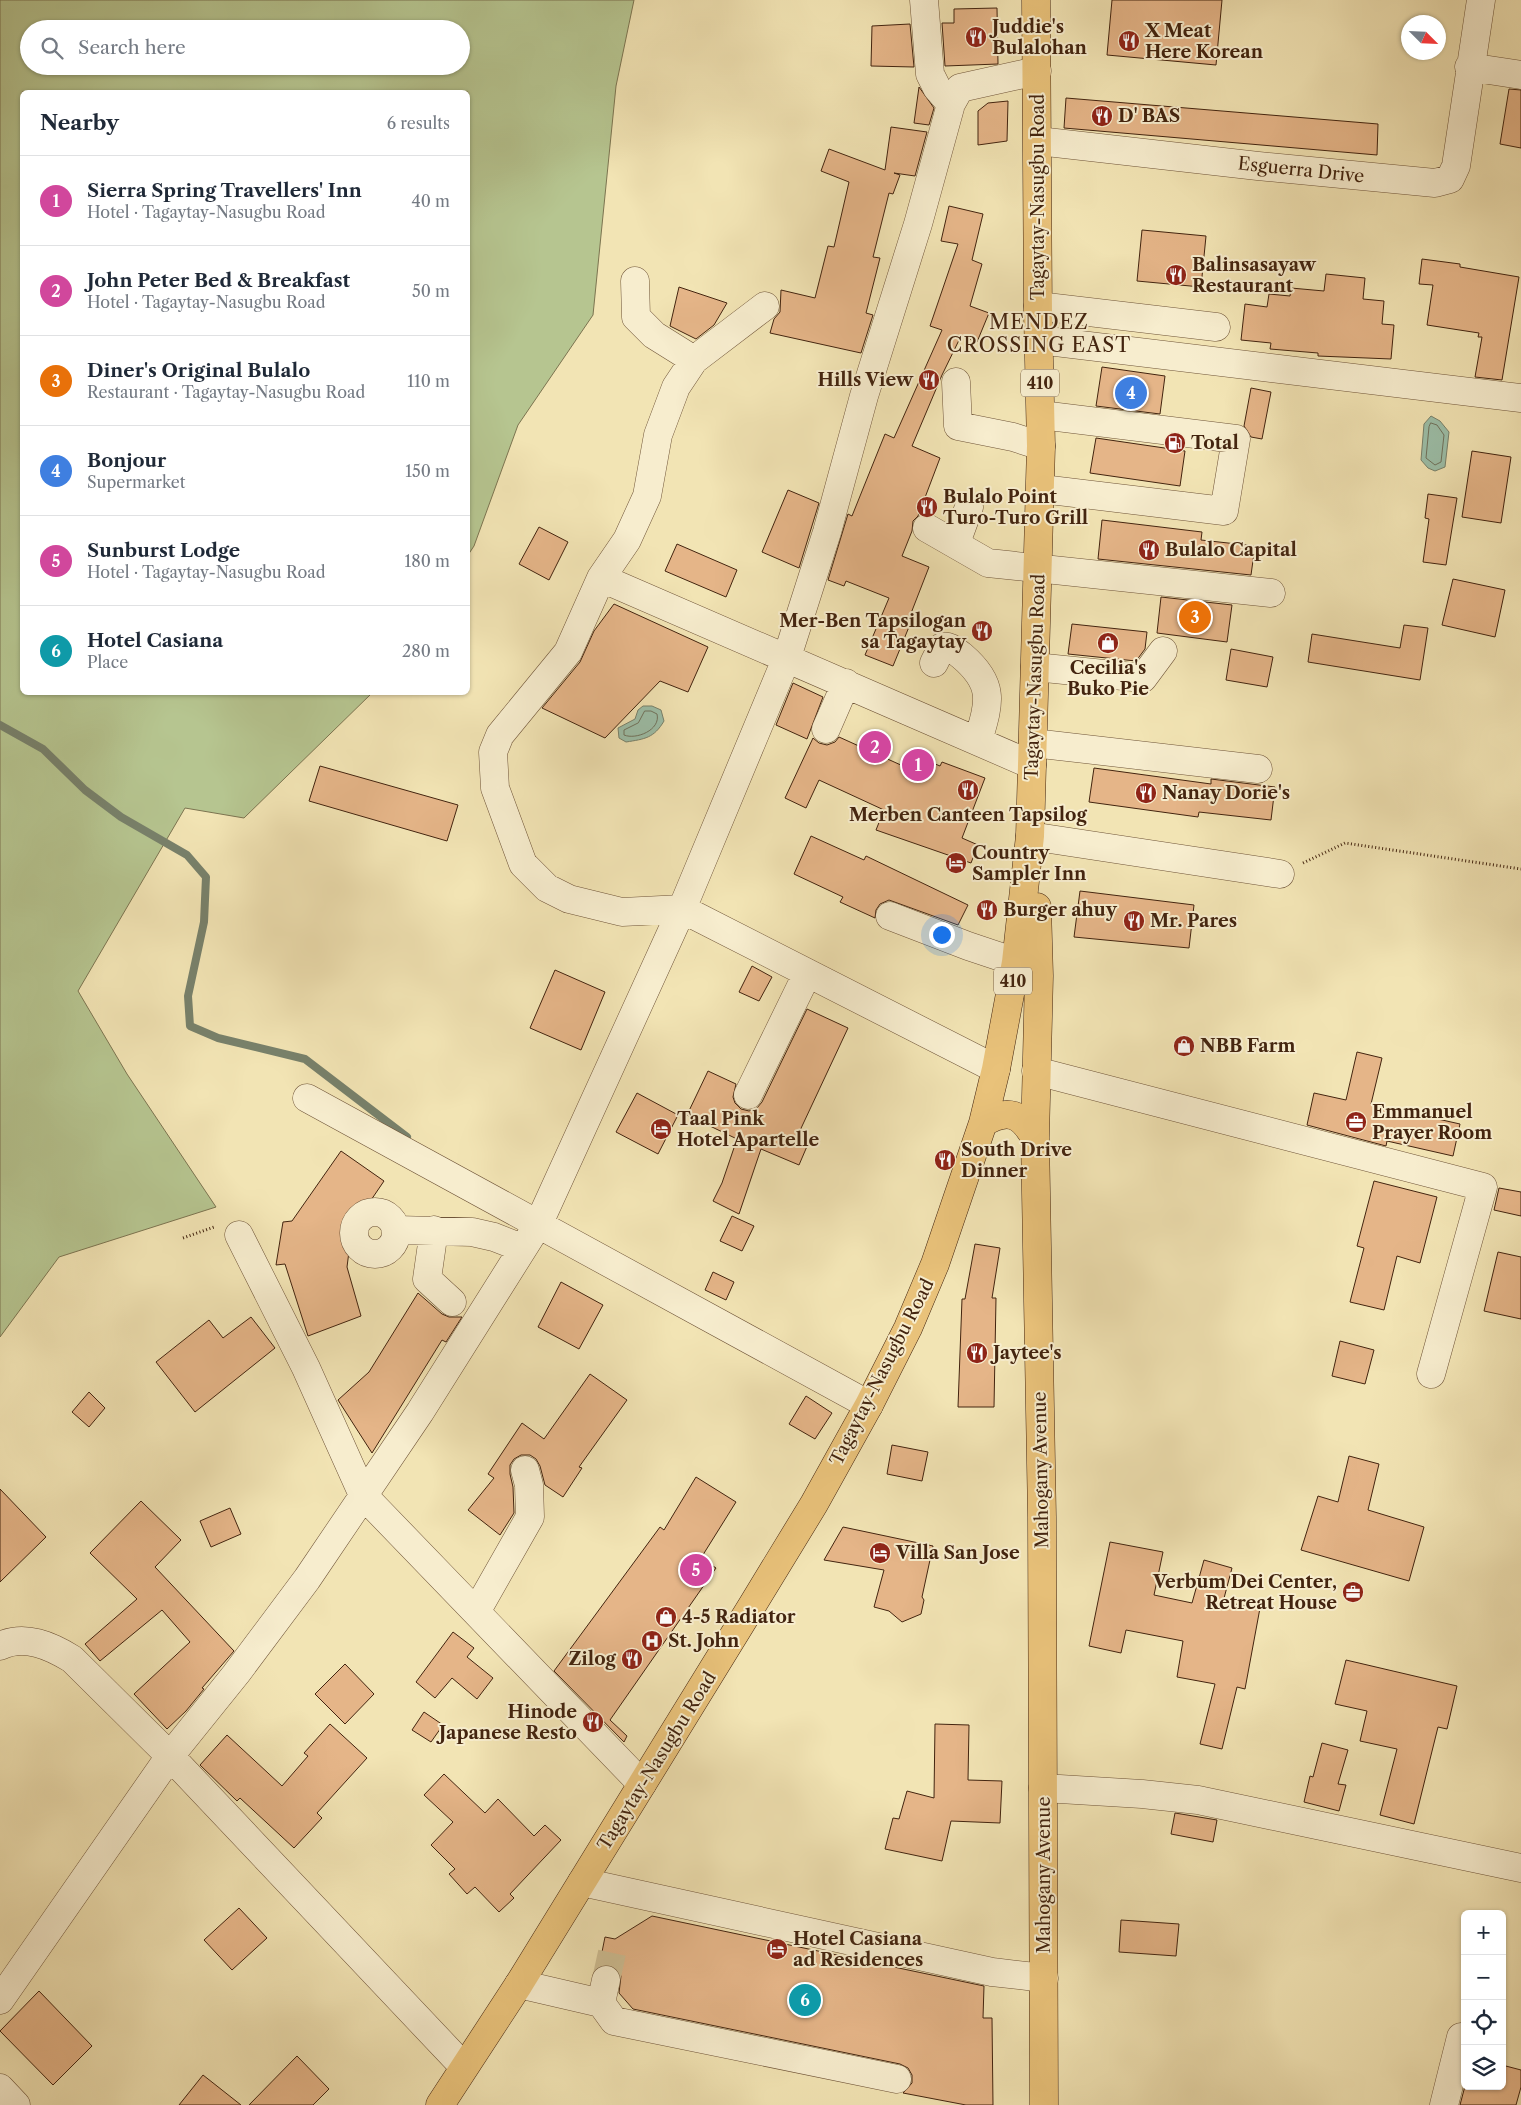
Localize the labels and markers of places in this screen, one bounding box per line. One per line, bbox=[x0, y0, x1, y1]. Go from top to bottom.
place label: Juddie's Bulalohan bbox=[989, 16, 1088, 59]
place label: X Meat Here Korean bbox=[1144, 20, 1264, 63]
restaurant icon: Juddie's Bulalohan bbox=[964, 25, 988, 49]
restaurant icon: X Meat Here Korean bbox=[1117, 29, 1141, 53]
restaurant icon: D' BAS bbox=[1090, 104, 1114, 128]
place label: D' BAS bbox=[1118, 105, 1180, 127]
place label: Balinsasayaw Restaurant bbox=[1192, 254, 1317, 297]
restaurant icon: Balinsasayaw Restaurant bbox=[1164, 263, 1188, 287]
restaurant icon: Hills View bbox=[917, 368, 941, 392]
place label: Hills View bbox=[818, 369, 914, 391]
pin: 4 bbox=[1115, 374, 1147, 412]
fuel station icon: Total bbox=[1163, 431, 1187, 455]
place label: Total bbox=[1191, 432, 1239, 454]
place label: Bulalo Point Turo-Turo Grill bbox=[943, 486, 1088, 529]
restaurant icon: Bulalo Point Turo-Turo Grill bbox=[915, 495, 939, 519]
restaurant icon: Bulalo Capital bbox=[1137, 538, 1161, 562]
place label: Bulalo Capital bbox=[1165, 539, 1297, 561]
pin: 3 bbox=[1179, 598, 1211, 636]
place label: Mer-Ben Tapsilogan sa Tagaytay bbox=[779, 610, 967, 653]
restaurant icon: Mer-Ben Tapsilogan sa Tagaytay bbox=[970, 619, 994, 643]
shop icon: Cecilia's Buko Pie bbox=[1096, 631, 1120, 655]
place label: Cecilia's Buko Pie bbox=[1067, 657, 1149, 700]
pin: 2 bbox=[859, 728, 891, 766]
pin: 1 bbox=[902, 746, 934, 784]
restaurant icon: Merben Canteen Tapsilog bbox=[956, 778, 980, 802]
restaurant icon: Nanay Dorie's bbox=[1134, 781, 1158, 805]
place label: Nanay Dorie's bbox=[1162, 782, 1290, 804]
place label: Merben Canteen Tapsilog bbox=[849, 804, 1087, 826]
place label: Country Sampler Inn bbox=[972, 842, 1087, 885]
hotel icon: Country Sampler Inn bbox=[944, 851, 968, 875]
restaurant icon: Burger ahuy bbox=[975, 898, 999, 922]
place label: Burger ahuy bbox=[1003, 899, 1118, 921]
restaurant icon: Mr. Pares bbox=[1122, 909, 1146, 933]
place label: Mr. Pares bbox=[1150, 910, 1237, 932]
shop icon: NBB Farm bbox=[1172, 1034, 1196, 1058]
place label: NBB Farm bbox=[1200, 1035, 1296, 1057]
place label: Emmanuel Prayer Room bbox=[1372, 1101, 1492, 1144]
place label: Taal Pink Hotel Apartelle bbox=[677, 1108, 820, 1151]
office icon: Emmanuel Prayer Room bbox=[1344, 1110, 1368, 1134]
hotel icon: Taal Pink Hotel Apartelle bbox=[649, 1117, 673, 1141]
place label: South Drive Dinner bbox=[961, 1139, 1072, 1182]
restaurant icon: South Drive Dinner bbox=[933, 1148, 957, 1172]
restaurant icon: Jaytee's bbox=[965, 1341, 989, 1365]
place label: Jaytee's bbox=[990, 1342, 1062, 1364]
hotel icon: Villa San Jose bbox=[868, 1541, 892, 1565]
place label: Villa San Jose bbox=[895, 1542, 1020, 1564]
pin: 5 bbox=[680, 1551, 712, 1589]
place label: Verbum Dei Center, Retreat House bbox=[1152, 1571, 1337, 1614]
office icon: Verbum Dei Center, Retreat House bbox=[1341, 1580, 1365, 1604]
shop icon: 4-5 Radiator bbox=[654, 1605, 678, 1629]
place label: 4-5 Radiator bbox=[682, 1606, 796, 1628]
hospital icon: St. John bbox=[640, 1629, 664, 1653]
place label: St. John bbox=[668, 1630, 740, 1652]
restaurant icon: Zilog bbox=[620, 1647, 644, 1671]
place label: Zilog bbox=[568, 1648, 617, 1670]
place label: Hinode Japanese Resto bbox=[436, 1701, 577, 1744]
restaurant icon: Hinode Japanese Resto bbox=[581, 1710, 605, 1734]
place label: Hotel Casiana ad Residences bbox=[793, 1928, 923, 1971]
hotel icon: Hotel Casiana ad Residences bbox=[765, 1937, 789, 1961]
pin: 6 bbox=[789, 1981, 821, 2019]

